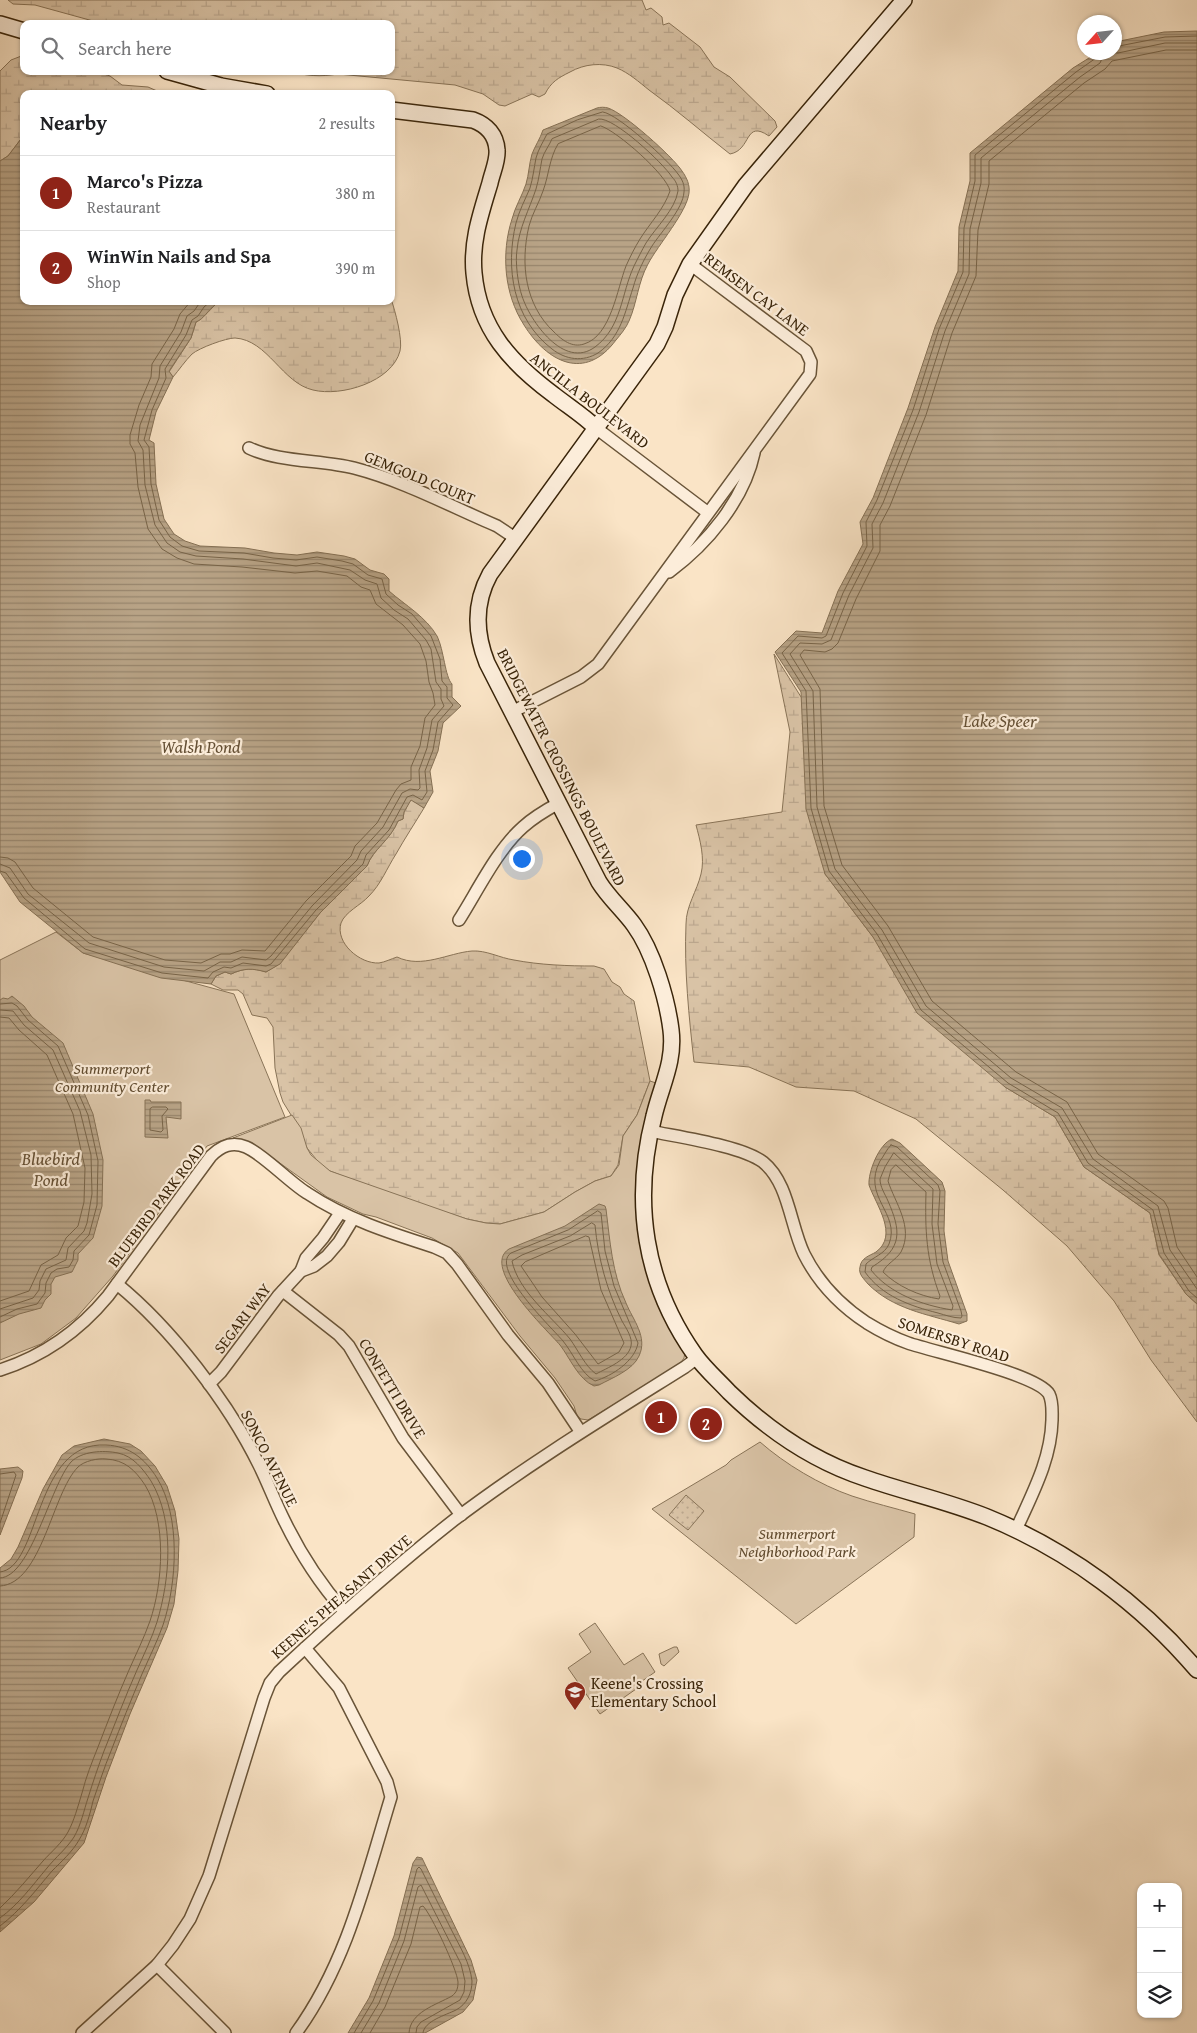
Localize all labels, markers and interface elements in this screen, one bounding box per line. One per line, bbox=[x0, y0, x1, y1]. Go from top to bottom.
north arrow bbox=[1077, 15, 1122, 60]
search box bbox=[20, 20, 395, 75]
icon: search bbox=[38, 34, 66, 62]
text: Search here bbox=[78, 34, 172, 62]
text: Nearby bbox=[40, 107, 107, 138]
text: 2 results bbox=[318, 111, 375, 135]
text: Marco's Pizza bbox=[87, 167, 203, 195]
text: 1 bbox=[52, 181, 60, 205]
text: 380 m bbox=[335, 181, 375, 205]
text: Restaurant bbox=[87, 195, 161, 219]
text: WinWin Nails and Spa bbox=[87, 242, 271, 270]
street label: REMSEN CAY LANE bbox=[699, 246, 815, 342]
text: 2 bbox=[52, 256, 60, 280]
text: 390 m bbox=[335, 256, 375, 280]
text: Shop bbox=[87, 270, 121, 294]
street label: ANCILLA BOULEVARD bbox=[525, 346, 655, 454]
street label: GEMGOLD COURT bbox=[361, 444, 479, 510]
street label: BRIDGEWATER CROSSINGS BOULEVARD bbox=[491, 644, 633, 890]
water label: Lake Speer bbox=[962, 707, 1038, 734]
water label: Walsh Pond bbox=[161, 733, 241, 760]
your location bbox=[509, 846, 535, 872]
park label: Summerport Community Center bbox=[55, 1056, 170, 1098]
street label: BLUEBIRD PARK ROAD bbox=[101, 1138, 211, 1272]
water label: Bluebird Pond bbox=[21, 1145, 80, 1193]
street label: SEGARI WAY bbox=[207, 1277, 277, 1358]
street label: SOMERSBY ROAD bbox=[895, 1310, 1013, 1368]
street label: CONFETTI DRIVE bbox=[353, 1333, 433, 1443]
pin: 1 bbox=[645, 1398, 677, 1436]
street label: SONCO AVENUE bbox=[235, 1405, 305, 1511]
pin: 2 bbox=[690, 1405, 722, 1443]
park label: Summerport Neighborhood Park bbox=[737, 1521, 856, 1563]
street label: KEENE'S PHEASANT DRIVE bbox=[265, 1528, 417, 1664]
place label: Keene's Crossing Elementary School bbox=[591, 1671, 717, 1713]
school or university icon: Keene's Crossing Elementary School bbox=[563, 1680, 587, 1711]
map controls bbox=[1137, 1883, 1182, 2018]
button: + bbox=[1137, 1883, 1182, 1928]
button: − bbox=[1137, 1928, 1182, 1973]
button: layers bbox=[1137, 1973, 1182, 2018]

